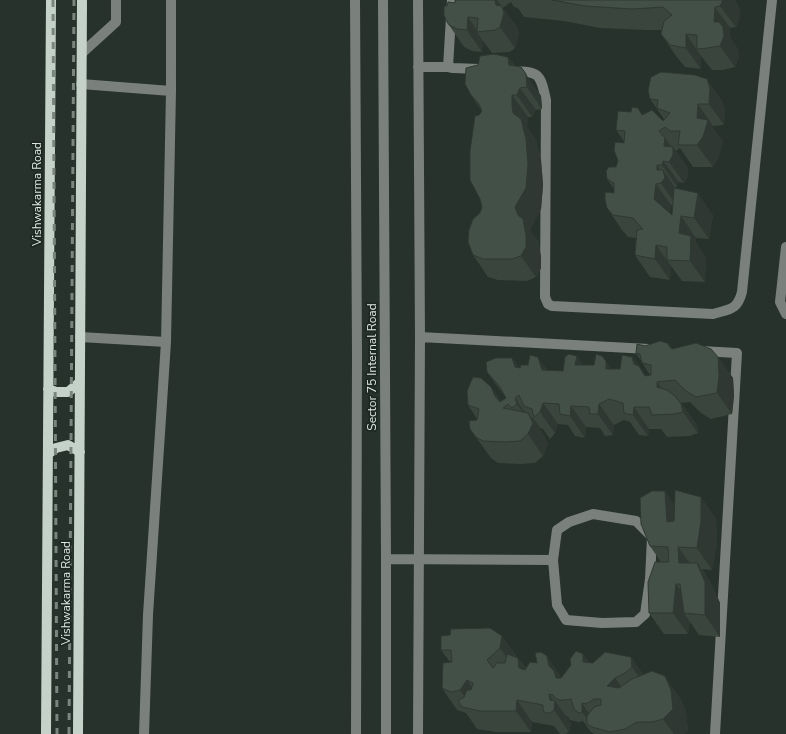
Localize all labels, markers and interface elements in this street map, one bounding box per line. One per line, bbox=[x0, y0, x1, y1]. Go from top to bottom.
street label: Vishwakarma Road bbox=[29, 142, 45, 247]
street label: Sector 75 Internal Road bbox=[364, 303, 380, 431]
street label: Vishwakarma Road bbox=[58, 541, 74, 646]

